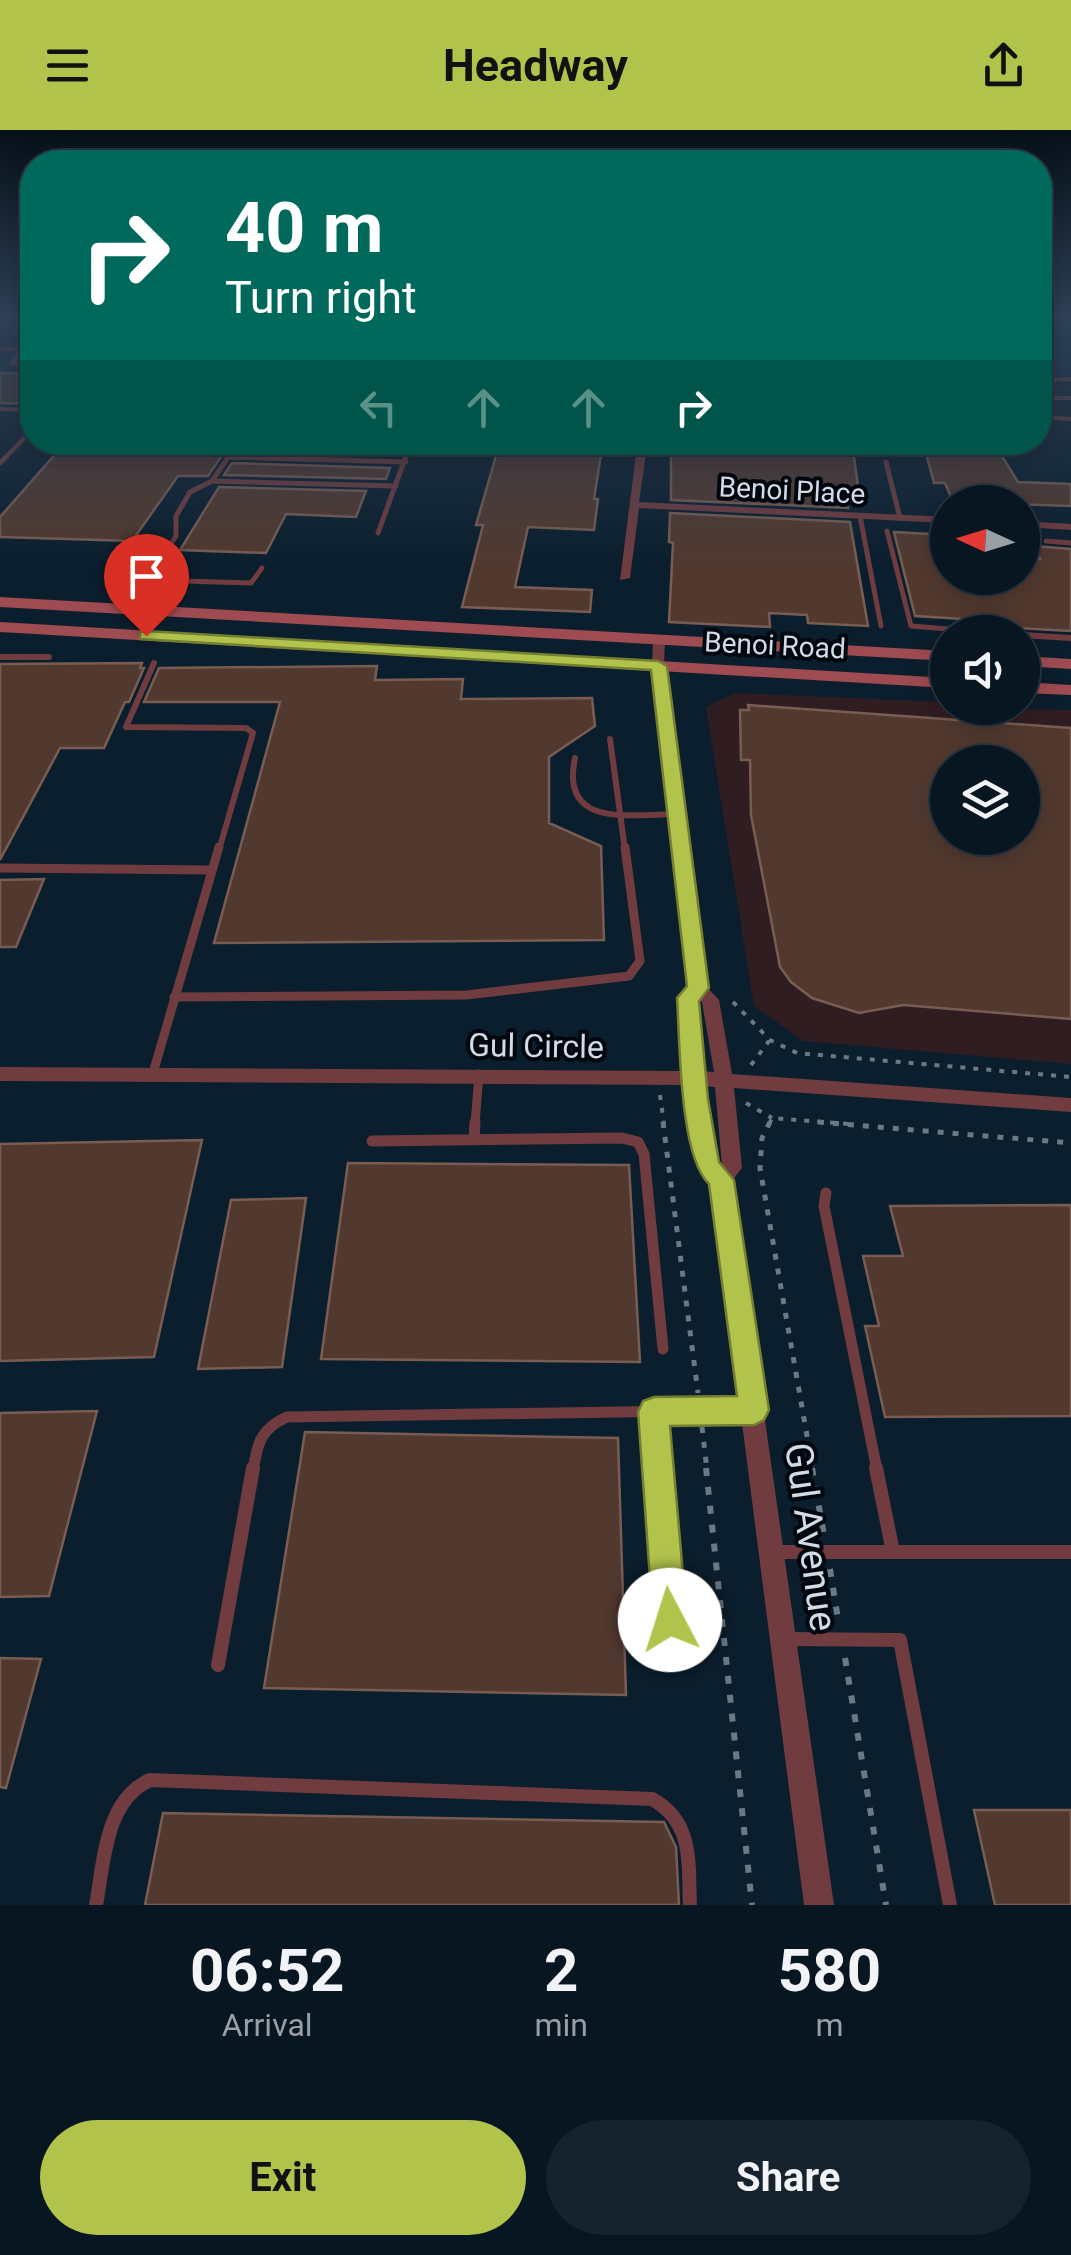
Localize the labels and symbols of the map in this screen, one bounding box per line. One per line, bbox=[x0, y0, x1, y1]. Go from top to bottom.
street label: Benoi Place bbox=[718, 470, 866, 511]
north arrow bbox=[930, 485, 1040, 595]
pin bbox=[104, 534, 189, 637]
street label: Benoi Road bbox=[703, 625, 847, 666]
street label: Gul Circle bbox=[468, 1026, 604, 1066]
street label: Gul Avenue bbox=[776, 1440, 846, 1634]
position arrow bbox=[618, 1568, 722, 1672]

